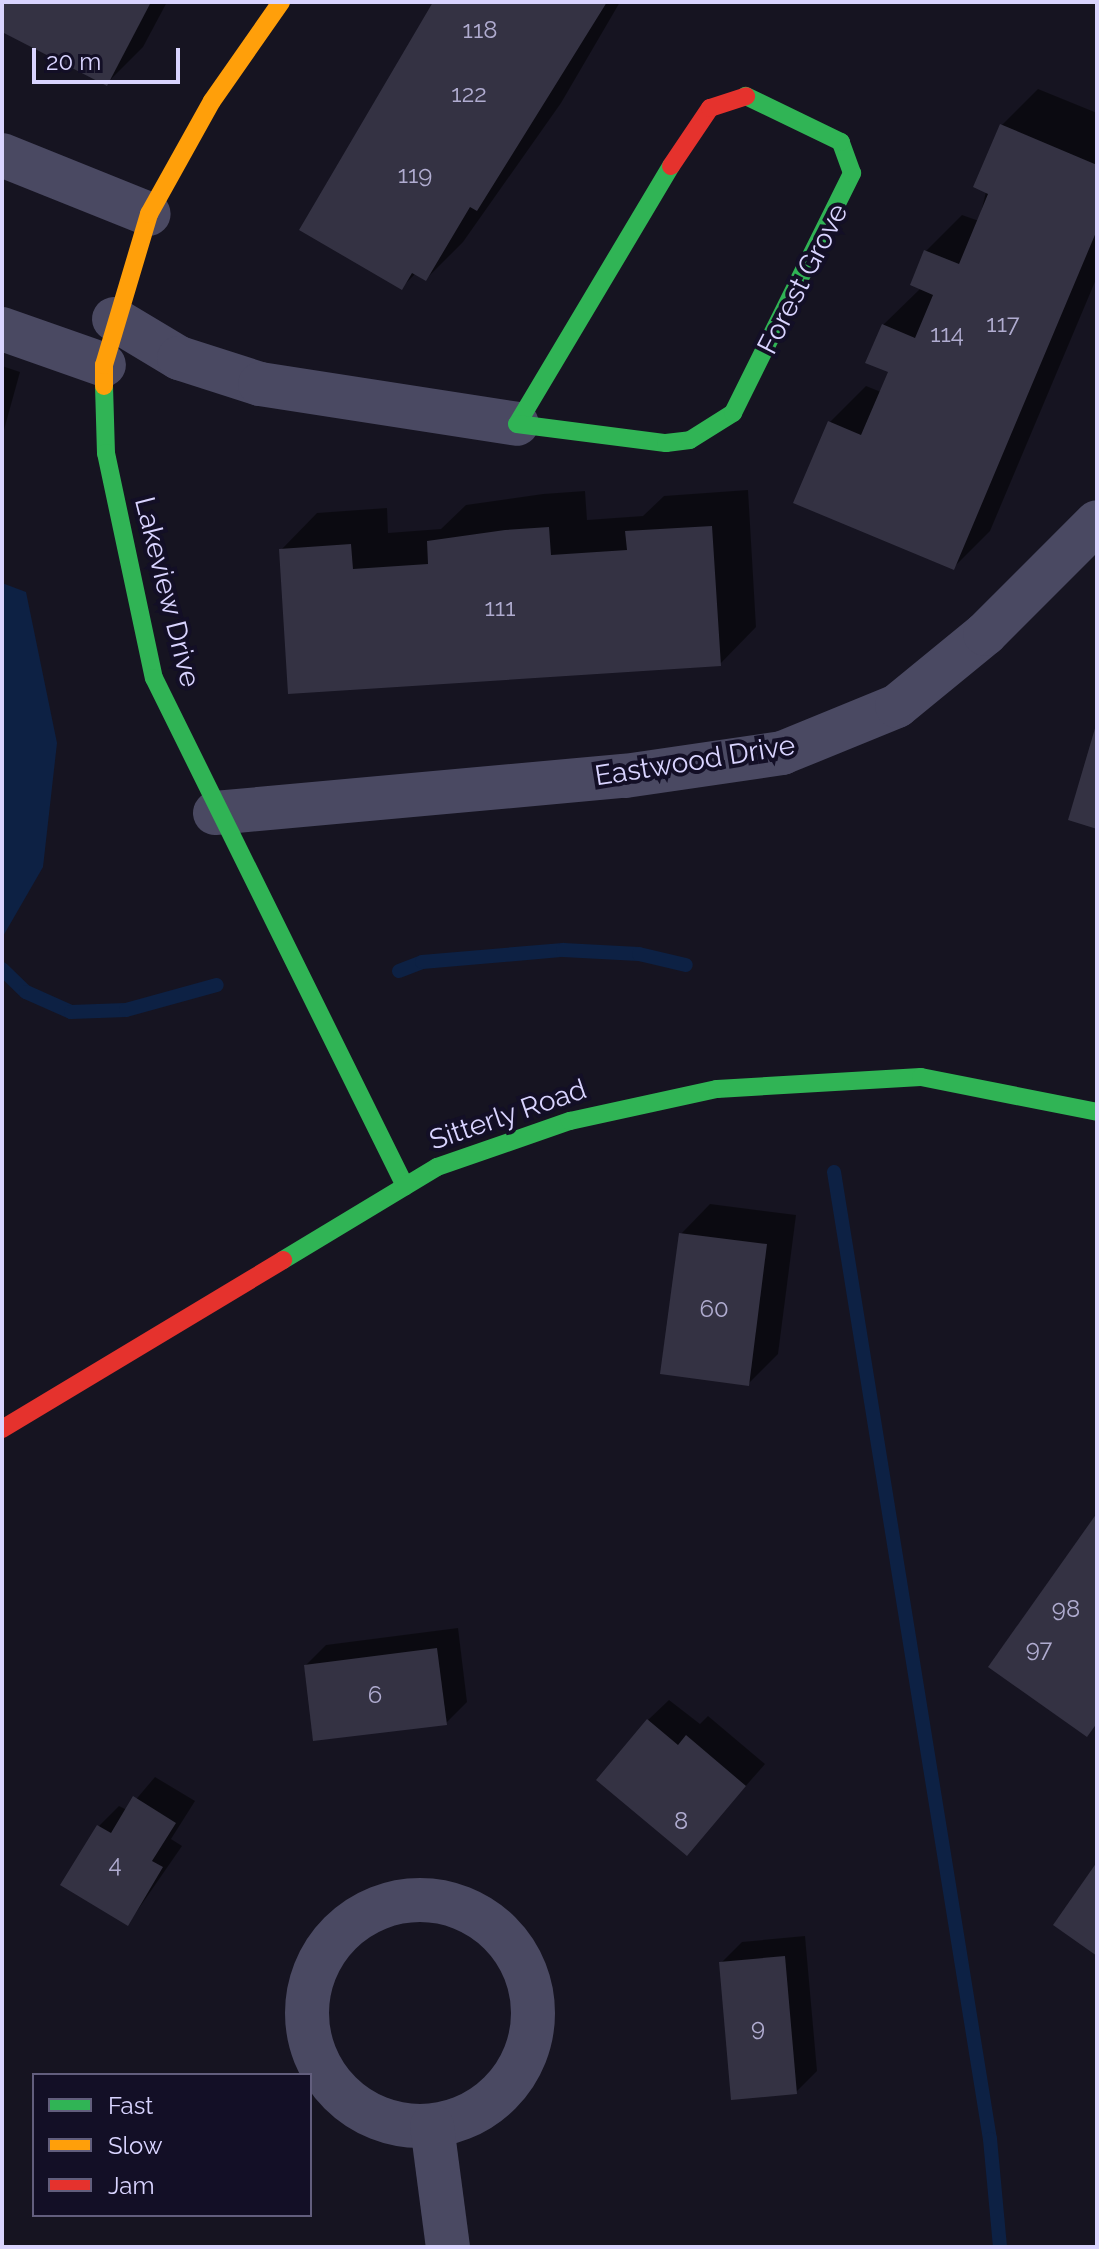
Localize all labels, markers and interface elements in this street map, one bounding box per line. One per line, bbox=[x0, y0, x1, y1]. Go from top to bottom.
house number: 118 bbox=[463, 16, 497, 44]
scale bar bbox=[36, 32, 184, 82]
text: 20 m bbox=[46, 47, 101, 76]
house number: 122 bbox=[451, 80, 487, 108]
house number: 119 bbox=[398, 161, 432, 189]
street label: Forest Grove bbox=[751, 198, 855, 360]
house number: 117 bbox=[986, 310, 1020, 338]
house number: 114 bbox=[930, 320, 964, 348]
street label: Lakeview Drive bbox=[127, 493, 207, 691]
house number: 111 bbox=[485, 594, 515, 622]
street label: Eastwood Drive bbox=[593, 729, 797, 793]
street label: Sitterly Road bbox=[425, 1072, 591, 1158]
house number: 60 bbox=[699, 1295, 729, 1323]
house number: 98 bbox=[1052, 1595, 1080, 1623]
house number: 97 bbox=[1026, 1635, 1052, 1663]
house number: 6 bbox=[368, 1681, 382, 1709]
house number: 8 bbox=[674, 1807, 688, 1835]
house number: 4 bbox=[108, 1850, 122, 1878]
house number: 9 bbox=[751, 2014, 765, 2042]
legend bbox=[32, 2073, 312, 2217]
text: Fast bbox=[108, 2091, 153, 2120]
text: Slow bbox=[108, 2131, 162, 2160]
text: Jam bbox=[108, 2171, 154, 2200]

